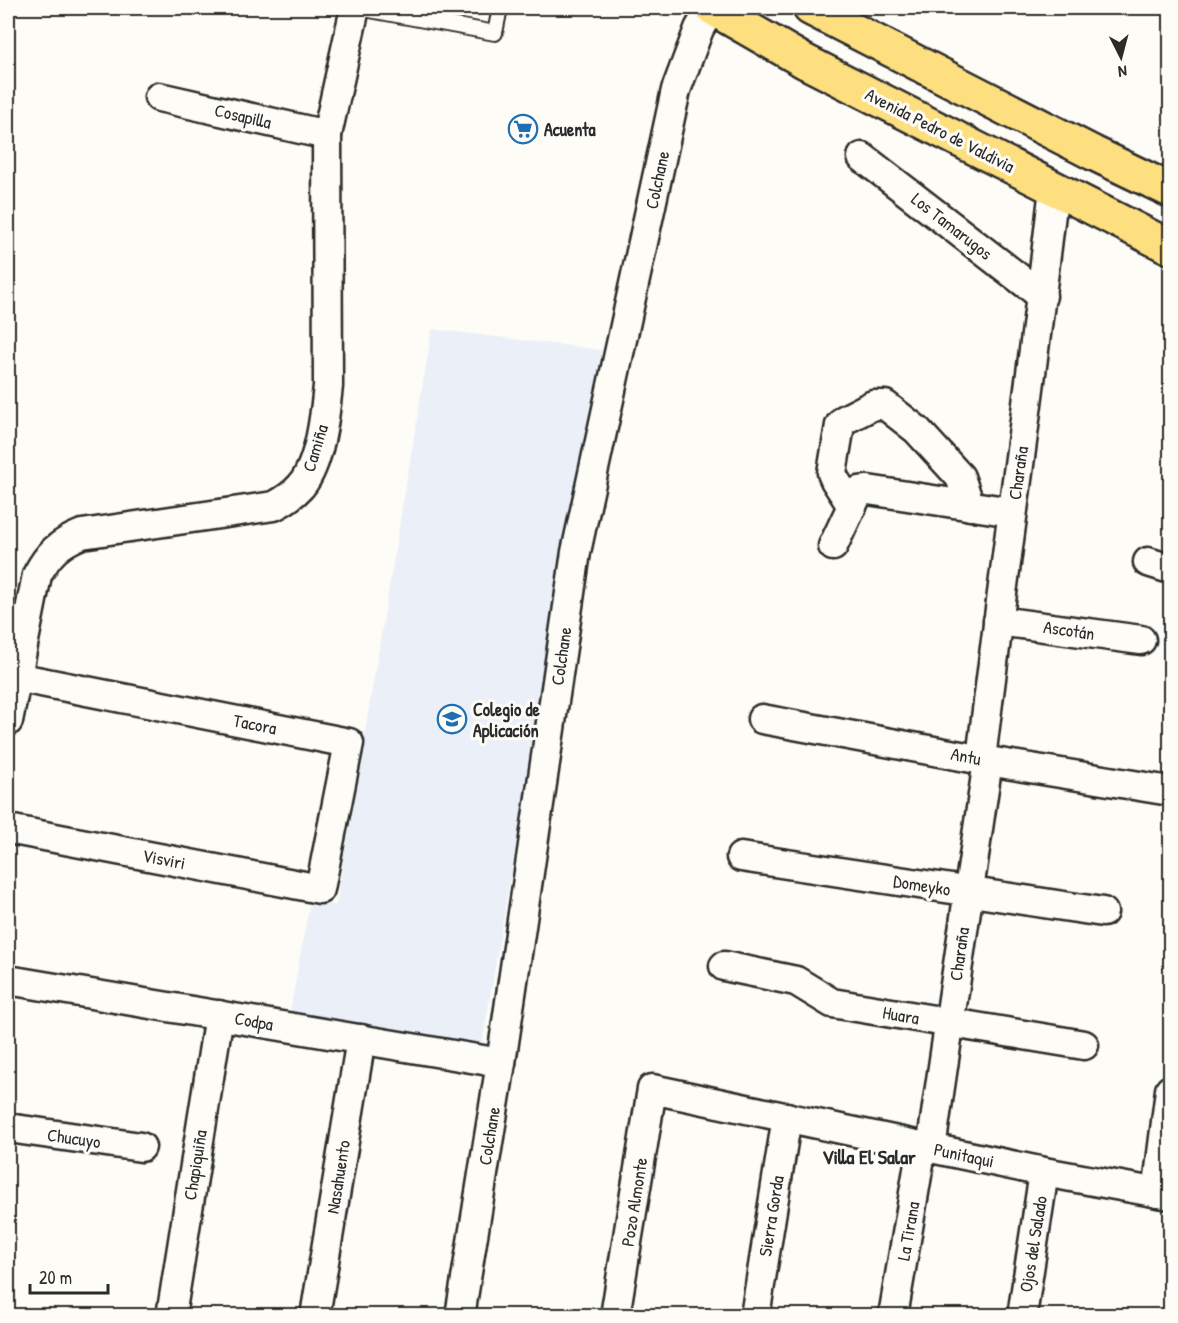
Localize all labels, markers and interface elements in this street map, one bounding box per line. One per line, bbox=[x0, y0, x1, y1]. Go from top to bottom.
north arrow bbox=[1091, 27, 1151, 87]
text: N bbox=[1117, 61, 1128, 83]
street label: Avenida Pedro de Valdivia bbox=[861, 82, 1019, 178]
street label: Cosapilla bbox=[212, 97, 274, 135]
supermarket icon: Acuenta bbox=[507, 113, 539, 145]
place label: Acuenta bbox=[544, 117, 596, 142]
street label: Colchane bbox=[639, 149, 675, 211]
street label: Los Tamarugos bbox=[906, 187, 998, 265]
street label: Camiña bbox=[296, 421, 334, 475]
street label: Charaña bbox=[1002, 445, 1034, 501]
street label: Ascotán bbox=[1042, 614, 1096, 646]
street label: Colchane bbox=[545, 625, 577, 687]
place label: Colegio de Aplicación bbox=[473, 697, 541, 744]
school or university icon: Colegio de Aplicación bbox=[436, 703, 468, 735]
street label: Tacora bbox=[231, 708, 279, 740]
street label: Antu bbox=[949, 741, 983, 771]
street label: Visviri bbox=[140, 843, 188, 875]
street label: Domeyko bbox=[892, 868, 952, 902]
street label: Charaña bbox=[943, 926, 975, 982]
street label: Huara bbox=[881, 1000, 921, 1030]
street label: Codpa bbox=[233, 1005, 275, 1037]
street label: Colchane bbox=[472, 1105, 506, 1167]
street label: Chucuyo bbox=[46, 1122, 102, 1154]
street label: Chapiquiña bbox=[177, 1128, 213, 1202]
street label: Punitaqui bbox=[932, 1136, 996, 1174]
street label: Nasahuento bbox=[320, 1138, 356, 1216]
district label: Villa El Salar bbox=[822, 1143, 916, 1170]
street label: Pozo Almonte bbox=[615, 1156, 653, 1248]
street label: Sierra Gorda bbox=[752, 1174, 790, 1258]
street label: Ojos del Salado bbox=[1013, 1194, 1053, 1294]
street label: La Tirana bbox=[891, 1200, 925, 1262]
scale bar bbox=[30, 1257, 108, 1295]
text: 20 m bbox=[39, 1265, 72, 1290]

